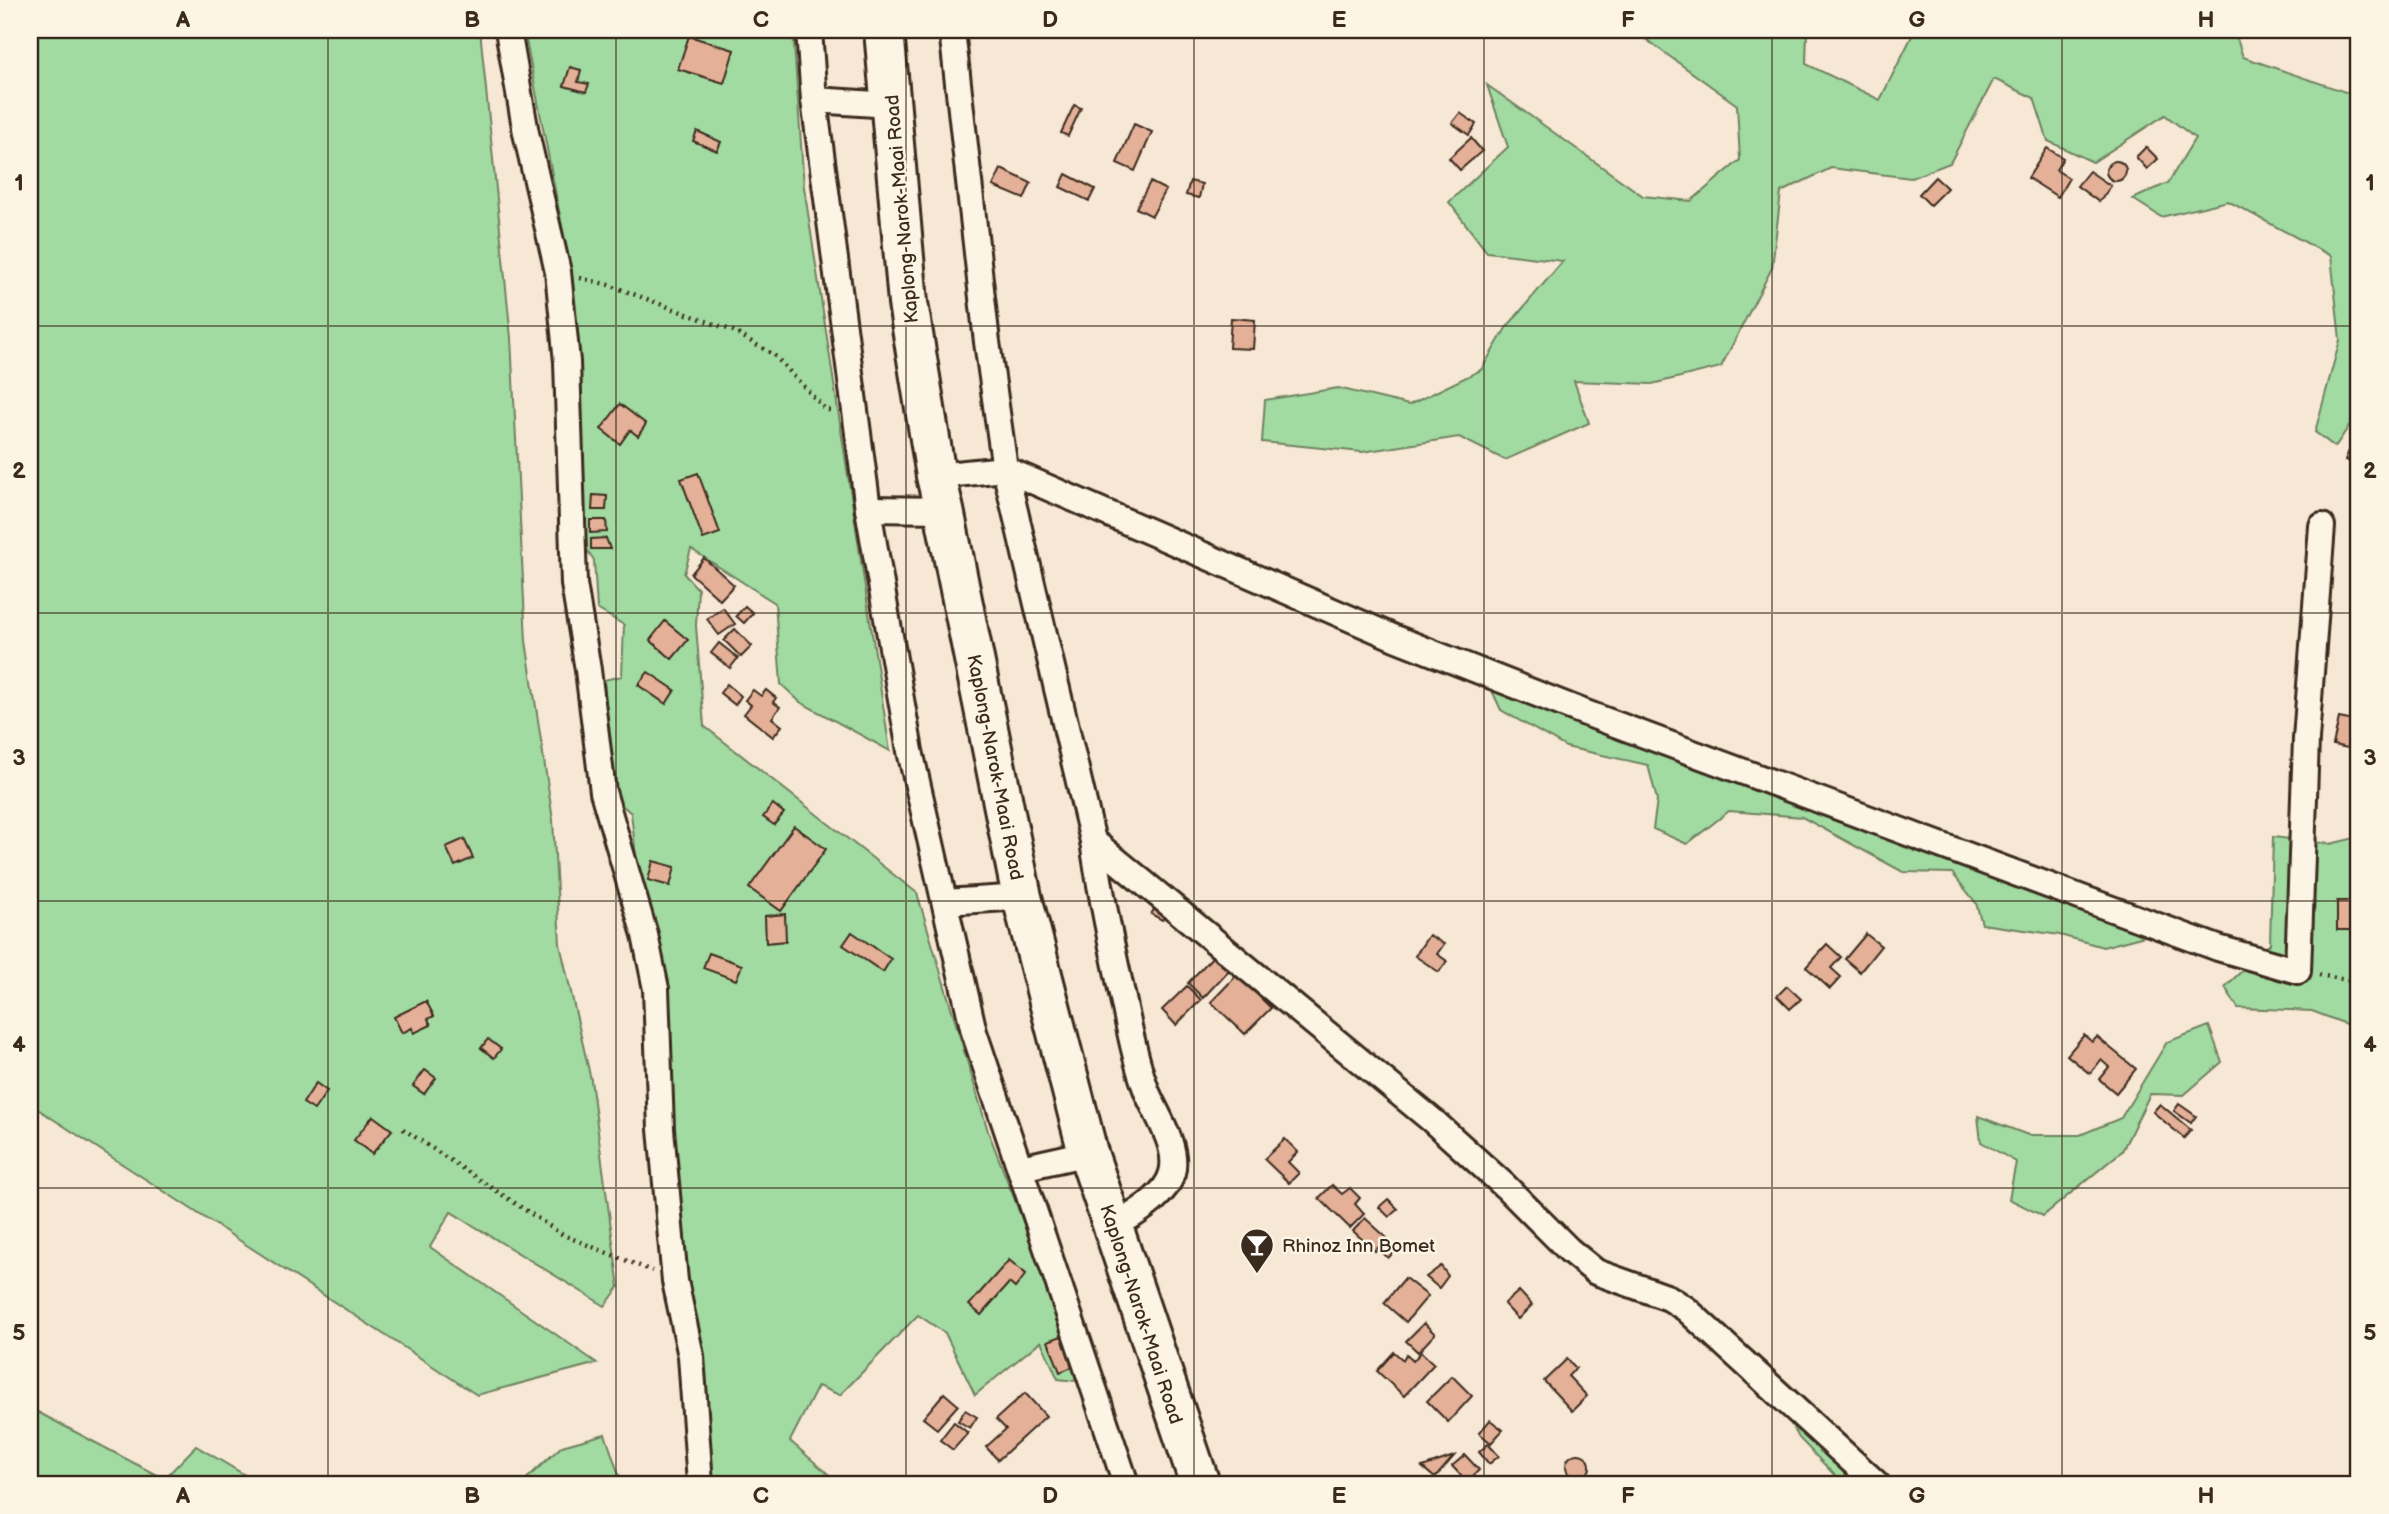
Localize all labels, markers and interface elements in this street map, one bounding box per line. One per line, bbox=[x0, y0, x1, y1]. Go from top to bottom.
text: A bbox=[175, 6, 191, 34]
text: B bbox=[464, 6, 480, 34]
text: C bbox=[753, 6, 769, 34]
text: D bbox=[1042, 6, 1058, 34]
text: E bbox=[1332, 6, 1347, 34]
text: F bbox=[1621, 6, 1635, 34]
text: G bbox=[1909, 6, 1926, 34]
text: H bbox=[2197, 6, 2215, 34]
street label: Kaplong-Narok-Maai Road bbox=[881, 94, 924, 324]
text: 1 bbox=[14, 169, 24, 197]
text: 1 bbox=[2365, 169, 2375, 197]
text: 2 bbox=[12, 457, 26, 485]
text: 2 bbox=[2363, 457, 2377, 485]
street label: Kaplong-Narok-Maai Road bbox=[961, 653, 1028, 882]
text: 3 bbox=[12, 744, 26, 772]
text: 3 bbox=[2363, 744, 2377, 772]
text: 4 bbox=[12, 1031, 26, 1059]
text: 4 bbox=[2363, 1031, 2377, 1059]
street label: Kaplong-Narok-Maai Road bbox=[1094, 1202, 1187, 1427]
bar icon: Rhinoz Inn Bomet bbox=[1238, 1226, 1276, 1275]
place label: Rhinoz Inn Bomet bbox=[1282, 1235, 1435, 1258]
text: 5 bbox=[12, 1319, 26, 1347]
text: 5 bbox=[2363, 1319, 2377, 1347]
text: A bbox=[175, 1482, 191, 1510]
text: B bbox=[464, 1482, 480, 1510]
text: C bbox=[753, 1482, 769, 1510]
text: D bbox=[1042, 1482, 1058, 1510]
text: E bbox=[1332, 1482, 1347, 1510]
text: F bbox=[1621, 1482, 1635, 1510]
text: G bbox=[1909, 1482, 1926, 1510]
text: H bbox=[2197, 1482, 2215, 1510]

